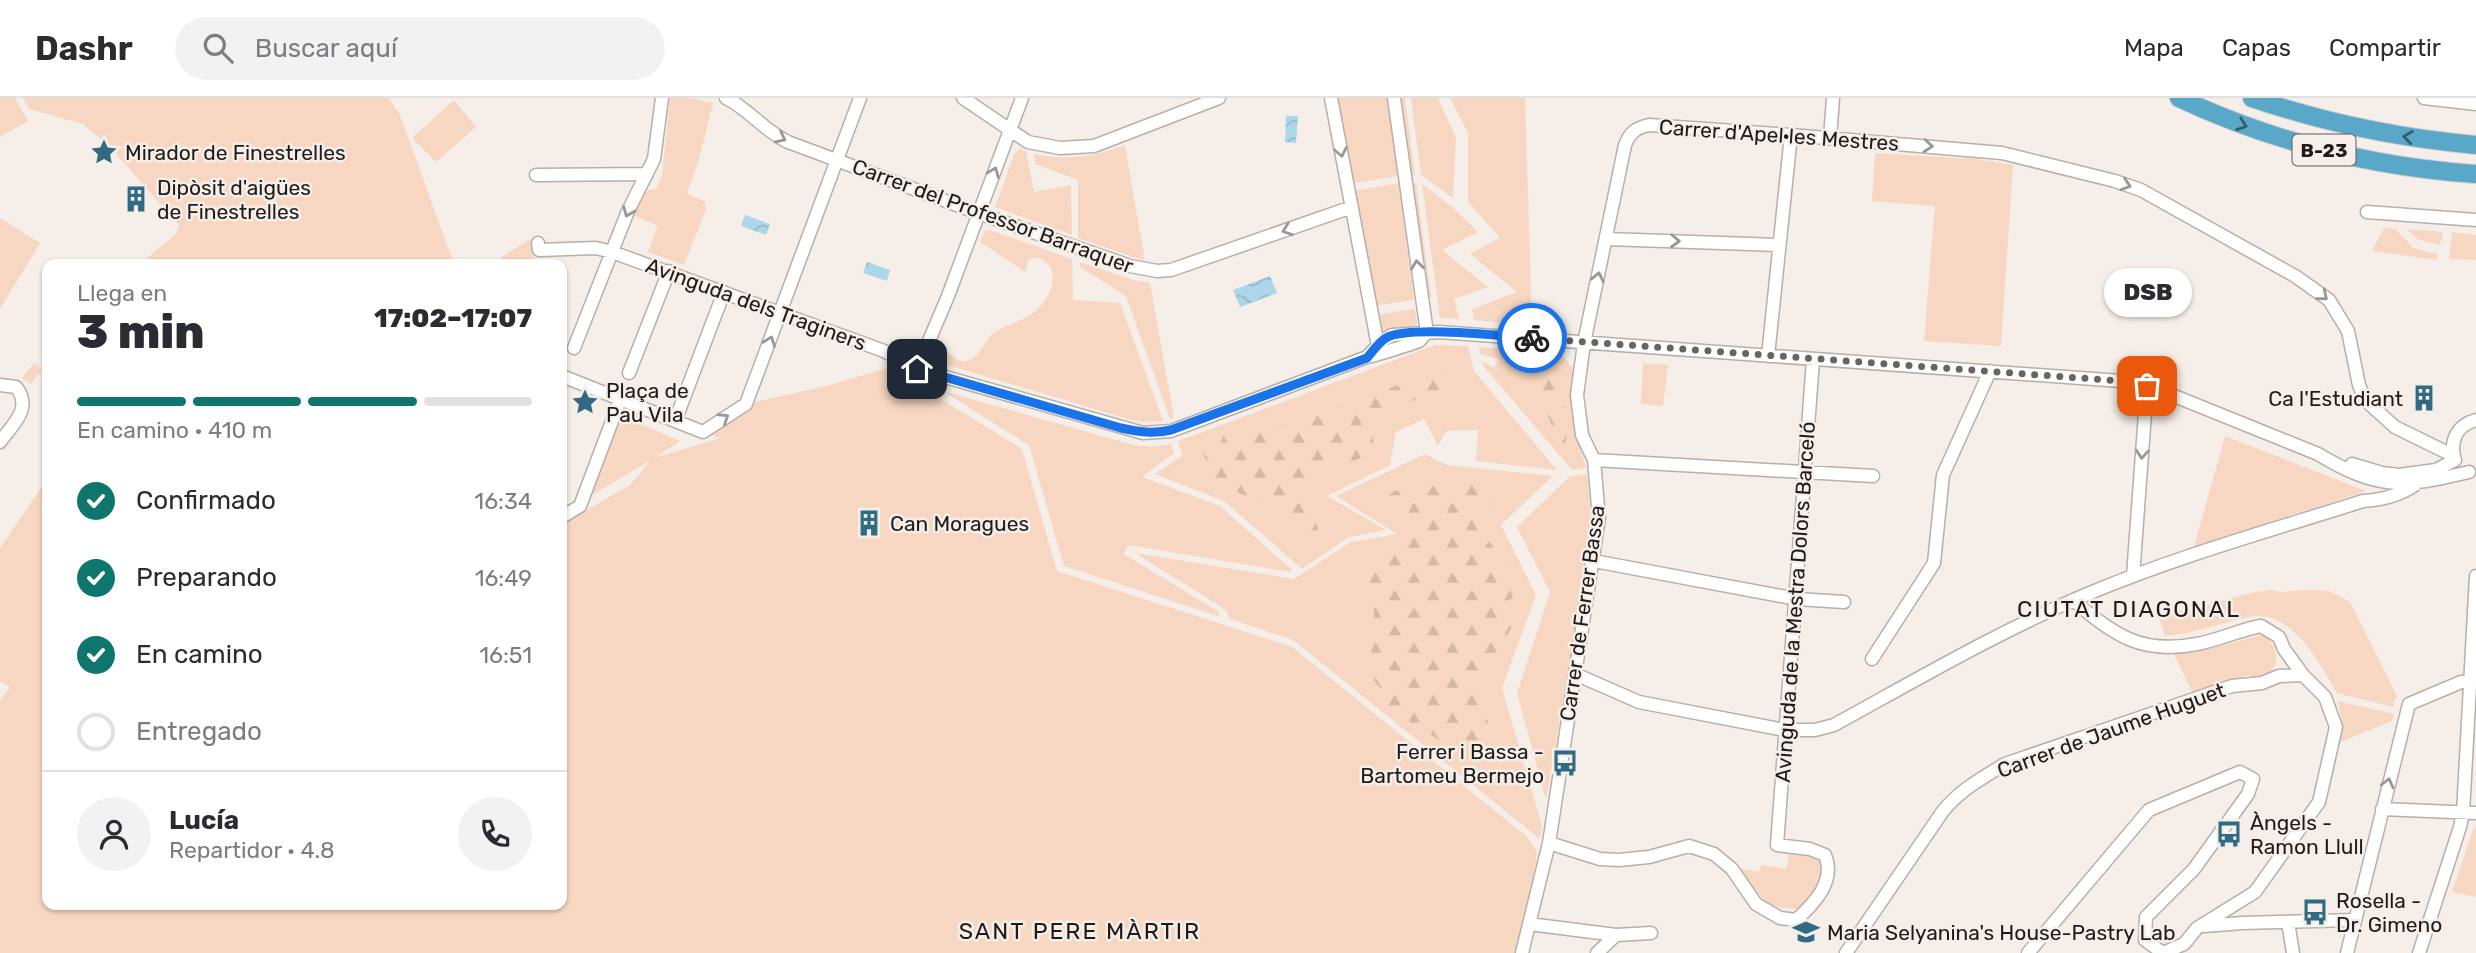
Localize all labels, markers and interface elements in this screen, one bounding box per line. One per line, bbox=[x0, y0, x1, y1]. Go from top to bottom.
search box bbox=[175, 17, 665, 80]
text: Dashr bbox=[35, 29, 133, 68]
icon: search bbox=[199, 29, 237, 67]
text: Buscar aquí bbox=[255, 33, 397, 64]
text: Mapa bbox=[2124, 34, 2184, 62]
text: Capas bbox=[2222, 34, 2291, 62]
text: Compartir bbox=[2329, 34, 2441, 62]
street label: Carrer d'Apel·les Mestres bbox=[1658, 114, 1900, 156]
one-way arrow bbox=[2236, 117, 2248, 131]
one-way arrow bbox=[774, 129, 786, 143]
one-way arrow bbox=[2402, 130, 2414, 145]
road number: B-23 bbox=[2292, 134, 2356, 166]
place icon: Mirador de Finestrelles bbox=[89, 137, 119, 167]
one-way arrow bbox=[1923, 138, 1934, 153]
place label: Mirador de Finestrelles bbox=[125, 140, 346, 165]
one-way arrow bbox=[1333, 146, 1348, 158]
street label: Carrer del Professor Barraquer bbox=[849, 153, 1137, 279]
one-way arrow bbox=[986, 167, 1000, 179]
place label: Dipòsit d'aigües de Finestrelles bbox=[157, 175, 311, 224]
one-way arrow bbox=[2119, 176, 2131, 191]
building icon: Dipòsit d'aigües de Finestrelles bbox=[121, 184, 151, 214]
one-way arrow bbox=[622, 205, 636, 218]
one-way arrow bbox=[1282, 221, 1294, 235]
one-way arrow bbox=[1669, 234, 1680, 249]
street label: Avinguda dels Traginers bbox=[642, 252, 870, 356]
one-way arrow bbox=[1409, 259, 1424, 271]
callout: DSB bbox=[2103, 267, 2191, 316]
one-way arrow bbox=[1590, 271, 1605, 283]
text: DSB bbox=[2124, 278, 2172, 306]
text: Llega en bbox=[77, 279, 167, 307]
one-way arrow bbox=[2315, 288, 2328, 300]
text: 17:02–17:07 bbox=[374, 303, 532, 334]
courier bbox=[1497, 303, 1567, 373]
text: 3 min bbox=[77, 305, 205, 360]
icon: bike bbox=[1513, 319, 1551, 357]
one-way arrow bbox=[762, 335, 776, 347]
pin bbox=[887, 339, 947, 399]
icon: home bbox=[898, 350, 936, 388]
pin bbox=[2117, 356, 2177, 416]
icon: bag bbox=[2128, 367, 2166, 405]
place label: Plaça de Pau Vila bbox=[606, 378, 689, 427]
building icon: Ca l'Estudiant bbox=[2409, 383, 2439, 413]
place label: Ca l'Estudiant bbox=[2268, 386, 2403, 411]
place icon: Plaça de Pau Vila bbox=[570, 387, 600, 417]
one-way arrow bbox=[716, 414, 729, 427]
text: En camino · 410 m bbox=[77, 416, 272, 444]
street label: Avinguda de la Mestra Dolors Barceló bbox=[1770, 421, 1820, 783]
one-way arrow bbox=[2135, 449, 2150, 460]
icon: check bbox=[77, 482, 115, 520]
text: Confirmado bbox=[136, 485, 276, 516]
text: 16:34 bbox=[474, 487, 532, 515]
street label: Carrer de Ferrer Bassa bbox=[1554, 503, 1610, 723]
building icon: Can Moragues bbox=[854, 508, 884, 538]
place label: Can Moragues bbox=[890, 511, 1029, 536]
icon: check bbox=[77, 559, 115, 597]
text: Preparando bbox=[136, 562, 277, 593]
text: 16:49 bbox=[475, 564, 532, 592]
district label: CIUTAT DIAGONAL bbox=[2017, 595, 2241, 623]
icon: check bbox=[77, 636, 115, 674]
text: En camino bbox=[136, 639, 263, 670]
text: 16:51 bbox=[479, 641, 532, 669]
street label: Carrer de Jaume Huguet bbox=[1994, 677, 2228, 783]
text: Entregado bbox=[136, 716, 262, 747]
place label: Ferrer i Bassa - Bartomeu Bermejo bbox=[1360, 739, 1544, 788]
bus stop icon: Ferrer i Bassa - Bartomeu Bermejo bbox=[1550, 748, 1580, 778]
one-way arrow bbox=[2380, 777, 2394, 789]
button: person bbox=[77, 797, 151, 871]
button: phone bbox=[458, 797, 532, 871]
text: Lucía bbox=[169, 805, 239, 836]
place label: Àngels - Ramon Llull bbox=[2250, 810, 2364, 859]
bus stop icon: Àngels - Ramon Llull bbox=[2214, 819, 2244, 849]
text: Repartidor · 4.8 bbox=[169, 836, 335, 864]
place label: Rosella - Dr. Gimeno bbox=[2336, 888, 2442, 937]
bus stop icon: Rosella - Dr. Gimeno bbox=[2300, 897, 2330, 927]
district label: SANT PERE MÀRTIR bbox=[959, 917, 1201, 945]
school or university icon: Maria Selyanina's House-Pastry Lab bbox=[1791, 917, 1821, 947]
place label: Maria Selyanina's House-Pastry Lab bbox=[1827, 920, 2175, 945]

